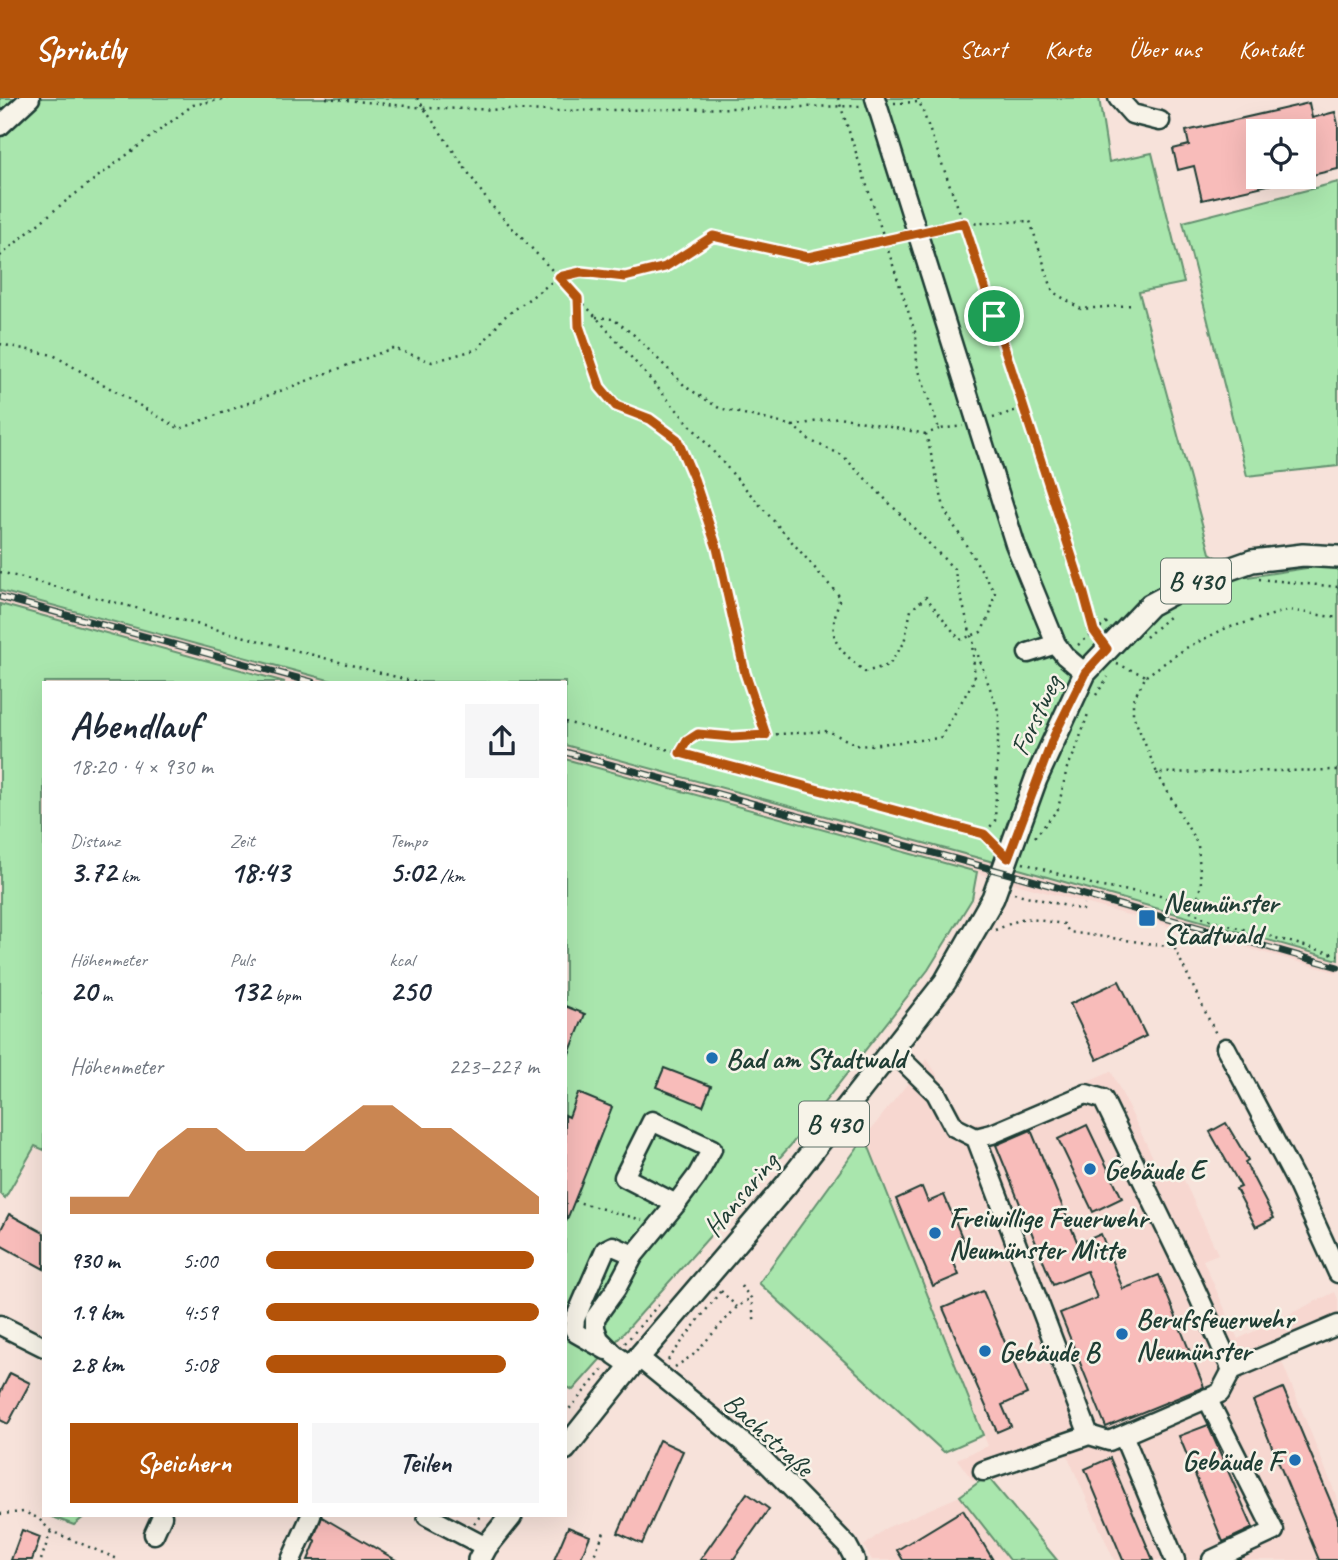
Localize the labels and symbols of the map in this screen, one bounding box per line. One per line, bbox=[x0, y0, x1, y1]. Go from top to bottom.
pin bbox=[964, 286, 1024, 346]
road number: B 430 bbox=[1161, 559, 1231, 603]
street label: Forstweg bbox=[1002, 668, 1070, 761]
place label: Neumünster Stadtwald bbox=[1163, 885, 1281, 952]
marker: Neumünster Stadtwald bbox=[1137, 908, 1157, 928]
place label: Bad am Stadtwald bbox=[726, 1041, 910, 1076]
marker: Bad am Stadtwald bbox=[704, 1050, 720, 1066]
road number: B 430 bbox=[799, 1102, 869, 1147]
street label: Hansaring bbox=[695, 1143, 787, 1244]
place label: Gebäude E bbox=[1104, 1152, 1209, 1187]
marker: Gebäude E bbox=[1082, 1161, 1098, 1177]
place label: Freiwillige Feuerwehr Neumünster Mitte bbox=[949, 1200, 1150, 1267]
marker: Freiwillige Feuerwehr Neumünster Mitte bbox=[927, 1225, 943, 1241]
place label: Berufsfeuerwehr Neumünster bbox=[1136, 1301, 1296, 1368]
marker: Berufsfeuerwehr Neumünster bbox=[1114, 1326, 1130, 1342]
place label: Gebäude B bbox=[999, 1334, 1102, 1369]
marker: Gebäude B bbox=[977, 1343, 993, 1359]
street label: Bachstraße bbox=[716, 1385, 823, 1485]
place label: Gebäude F bbox=[1182, 1443, 1287, 1478]
marker: Gebäude F bbox=[1287, 1452, 1303, 1468]

